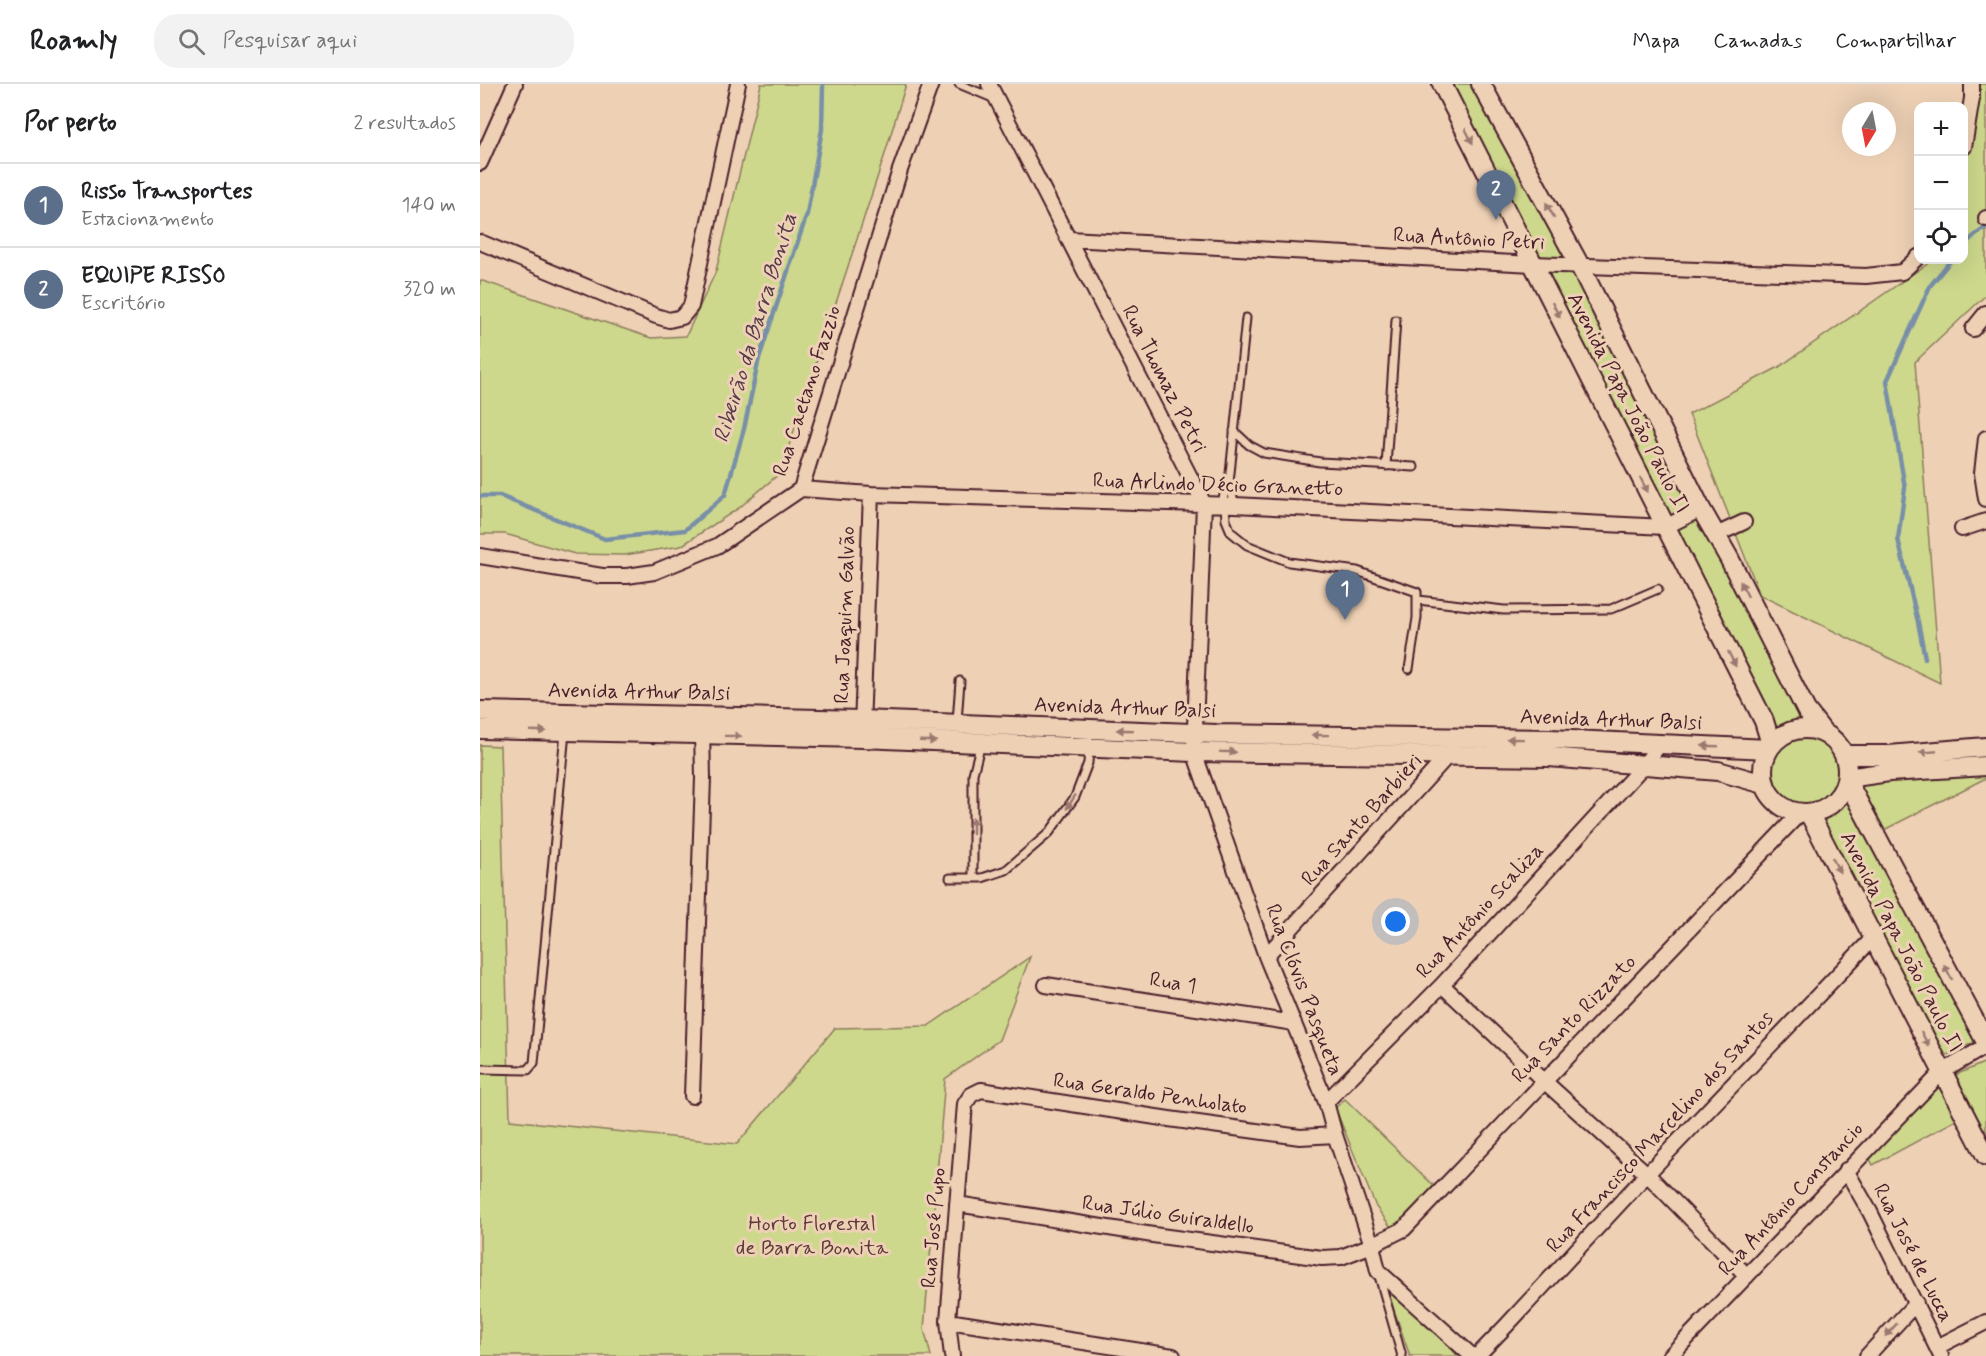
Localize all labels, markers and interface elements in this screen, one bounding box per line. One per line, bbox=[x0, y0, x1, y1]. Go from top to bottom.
search box bbox=[154, 14, 574, 68]
text: Roamly bbox=[30, 23, 118, 60]
icon: search bbox=[175, 25, 208, 58]
text: Pesquisar aqui bbox=[223, 27, 357, 55]
text: Mapa bbox=[1632, 27, 1680, 55]
text: Camadas bbox=[1713, 27, 1802, 55]
text: Compartilhar bbox=[1835, 27, 1956, 55]
north arrow bbox=[1842, 102, 1896, 156]
map controls bbox=[1914, 102, 1968, 264]
button: + bbox=[1914, 102, 1968, 156]
text: Por perto bbox=[24, 106, 117, 140]
text: 2 resultados bbox=[353, 110, 456, 137]
one-way arrow bbox=[1464, 128, 1473, 145]
button: − bbox=[1914, 156, 1968, 210]
pin: 2 bbox=[1476, 170, 1516, 220]
text: Risso Transportes bbox=[81, 178, 253, 206]
text: 1 bbox=[39, 192, 48, 219]
text: 140 m bbox=[402, 192, 456, 219]
one-way arrow bbox=[1545, 201, 1555, 218]
text: Estacionamento bbox=[81, 206, 214, 233]
water label: Ribeirão da Barra Bonita bbox=[708, 210, 804, 446]
button: locate bbox=[1914, 210, 1968, 264]
street label: Rua Antônio Petri bbox=[1392, 221, 1546, 257]
text: EQUIPE RISSO bbox=[81, 262, 226, 290]
text: 2 bbox=[39, 276, 48, 303]
text: 320 m bbox=[403, 276, 456, 303]
street label: Avenida Papa João Paulo II bbox=[1560, 288, 1696, 518]
text: Escritório bbox=[81, 290, 165, 317]
street label: Rua Thomaz Petri bbox=[1115, 301, 1213, 458]
street label: Rua Caetano Fazzio bbox=[766, 302, 848, 480]
one-way arrow bbox=[1552, 302, 1561, 319]
street label: Rua Arlindo Décio Granetto bbox=[1092, 467, 1344, 503]
one-way arrow bbox=[1639, 476, 1649, 493]
street label: Rua Joaquim Galvão bbox=[828, 526, 862, 704]
pin: 1 bbox=[1326, 570, 1364, 620]
one-way arrow bbox=[1740, 580, 1749, 597]
one-way arrow bbox=[1727, 650, 1737, 667]
street label: Avenida Arthur Balsi bbox=[548, 676, 731, 708]
street label: Avenida Arthur Balsi bbox=[1033, 691, 1217, 725]
street label: Avenida Arthur Balsi bbox=[1519, 703, 1703, 737]
one-way arrow bbox=[529, 726, 548, 736]
one-way arrow bbox=[1116, 726, 1135, 735]
one-way arrow bbox=[1311, 730, 1330, 740]
one-way arrow bbox=[724, 731, 743, 741]
one-way arrow bbox=[1506, 734, 1525, 743]
one-way arrow bbox=[919, 736, 938, 745]
one-way arrow bbox=[1701, 741, 1720, 751]
one-way arrow bbox=[1219, 747, 1238, 756]
one-way arrow bbox=[1918, 747, 1937, 757]
street label: Rua Santo Barbieri bbox=[1295, 748, 1429, 892]
one-way arrow bbox=[1065, 794, 1076, 810]
one-way arrow bbox=[968, 816, 978, 835]
street label: Avenida Papa João Paulo II bbox=[1833, 827, 1969, 1057]
street label: Rua Antônio Scaliza bbox=[1410, 837, 1550, 985]
one-way arrow bbox=[1831, 857, 1841, 874]
street label: Rua Clóvis Pasqueta bbox=[1258, 900, 1350, 1080]
your location bbox=[1381, 907, 1410, 936]
street label: Rua Santo Rizzato bbox=[1505, 949, 1643, 1089]
one-way arrow bbox=[1943, 963, 1953, 980]
street label: Rua 1 bbox=[1148, 965, 1198, 1001]
street label: Rua Francisco Marcelino dos Santos bbox=[1540, 1005, 1780, 1259]
one-way arrow bbox=[1920, 1030, 1930, 1047]
street label: Rua Geraldo Penholato bbox=[1051, 1067, 1249, 1121]
street label: Rua Antônio Constancio bbox=[1712, 1116, 1870, 1282]
street label: Rua José Pupo bbox=[915, 1166, 953, 1290]
street label: Rua José de Lucca bbox=[1866, 1179, 1960, 1327]
street label: Rua Júlio Guiraldello bbox=[1080, 1189, 1256, 1241]
park label: Horto Florestal de Barra Bonita bbox=[736, 1210, 889, 1262]
one-way arrow bbox=[1884, 1322, 1898, 1337]

